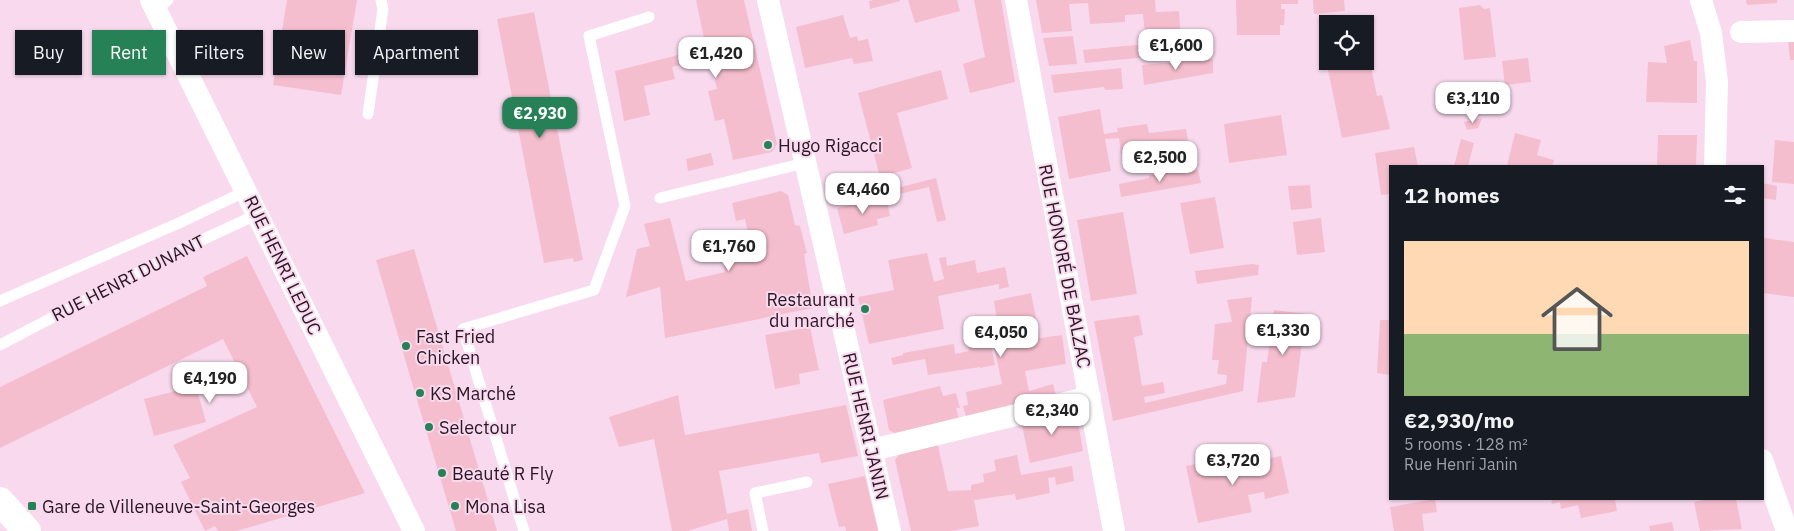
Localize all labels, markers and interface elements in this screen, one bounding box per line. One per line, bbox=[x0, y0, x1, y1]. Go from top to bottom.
map controls bbox=[1319, 15, 1374, 70]
button: locate bbox=[1319, 15, 1374, 70]
pin: €1,600 bbox=[1135, 28, 1217, 71]
chip: Buy bbox=[15, 30, 82, 75]
chip: Rent bbox=[92, 30, 166, 75]
chip: Filters bbox=[176, 30, 263, 75]
chip: New bbox=[273, 30, 345, 75]
chip: Apartment bbox=[355, 30, 478, 75]
text: €1,600 bbox=[1149, 35, 1203, 55]
pin: €1,420 bbox=[675, 36, 757, 79]
text: €1,420 bbox=[689, 43, 743, 63]
pin: €3,110 bbox=[1432, 82, 1514, 124]
text: €3,110 bbox=[1446, 88, 1500, 108]
pin: €2,930 bbox=[499, 96, 581, 139]
text: €2,930 bbox=[513, 103, 567, 123]
place label: Hugo Rigacci bbox=[778, 134, 882, 157]
marker: Hugo Rigacci bbox=[762, 139, 774, 151]
pin: €2,500 bbox=[1119, 140, 1201, 183]
text: €2,500 bbox=[1133, 147, 1187, 167]
street label: RUE HONORÉ DE BALZAC bbox=[1034, 162, 1096, 370]
pin: €4,460 bbox=[822, 172, 904, 215]
text: €4,460 bbox=[836, 179, 890, 199]
text: 12 homes bbox=[1404, 181, 1500, 209]
icon: filters bbox=[1721, 181, 1749, 209]
street label: RUE HENRI LEDUC bbox=[239, 192, 327, 338]
street label: RUE HENRI DUNANT bbox=[48, 229, 208, 327]
pin: €1,760 bbox=[688, 230, 770, 272]
text: €1,760 bbox=[702, 236, 756, 256]
icon: home bbox=[1532, 274, 1622, 364]
place label: Restaurant du marché bbox=[766, 288, 855, 332]
marker: Restaurant du marché bbox=[859, 303, 871, 315]
pin: €1,330 bbox=[1242, 314, 1324, 356]
pin: €4,050 bbox=[960, 316, 1042, 358]
text: €1,330 bbox=[1256, 320, 1310, 340]
text: €4,050 bbox=[974, 322, 1028, 342]
place label: Fast Fried Chicken bbox=[416, 325, 495, 369]
marker: Fast Fried Chicken bbox=[400, 340, 412, 352]
street label: RUE HENRI JANIN bbox=[838, 350, 894, 502]
pin: €4,190 bbox=[169, 362, 251, 404]
text: €4,190 bbox=[183, 368, 237, 388]
place label: KS Marché bbox=[430, 382, 516, 405]
marker: KS Marché bbox=[414, 387, 426, 399]
pin: €2,340 bbox=[1011, 394, 1093, 436]
text: €2,340 bbox=[1025, 400, 1079, 420]
text: €2,930/mo bbox=[1404, 406, 1514, 434]
place label: Selectour bbox=[439, 416, 517, 439]
marker: Selectour bbox=[423, 421, 435, 433]
text: 5 rooms · 128 m² bbox=[1404, 434, 1528, 454]
pin: €3,720 bbox=[1192, 444, 1274, 486]
text: €3,720 bbox=[1206, 450, 1260, 470]
text: Rue Henri Janin bbox=[1404, 454, 1518, 474]
place label: Beauté R Fly bbox=[452, 462, 553, 485]
marker: Beauté R Fly bbox=[436, 467, 448, 479]
place label: Gare de Villeneuve-Saint-Georges bbox=[42, 495, 315, 518]
place label: Mona Lisa bbox=[465, 495, 546, 518]
marker: Gare de Villeneuve-Saint-Georges bbox=[26, 500, 38, 512]
marker: Mona Lisa bbox=[449, 500, 461, 512]

